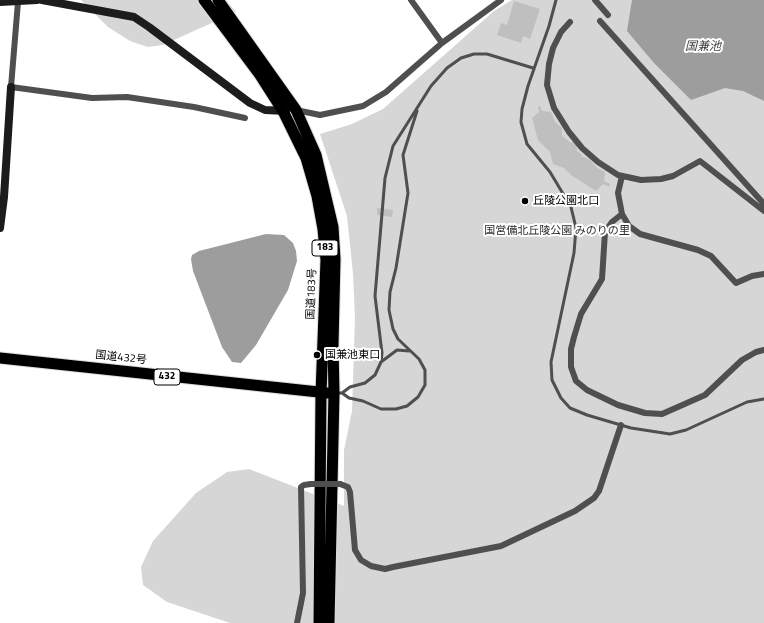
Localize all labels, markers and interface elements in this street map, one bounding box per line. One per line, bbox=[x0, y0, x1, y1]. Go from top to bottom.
water label: 国兼池 bbox=[685, 40, 721, 54]
place label: 丘陵公園北口 bbox=[533, 194, 599, 208]
marker: 丘陵公園北口 bbox=[520, 196, 530, 206]
park label: 国営備北丘陵公園 みのりの里 bbox=[484, 224, 630, 238]
road number: 183 bbox=[312, 240, 338, 256]
street label: 国道183号 bbox=[305, 268, 319, 320]
place label: 国兼池東口 bbox=[325, 348, 380, 362]
street label: 国道432号 bbox=[95, 349, 147, 367]
marker: 国兼池東口 bbox=[312, 350, 322, 360]
road number: 432 bbox=[154, 369, 180, 385]

